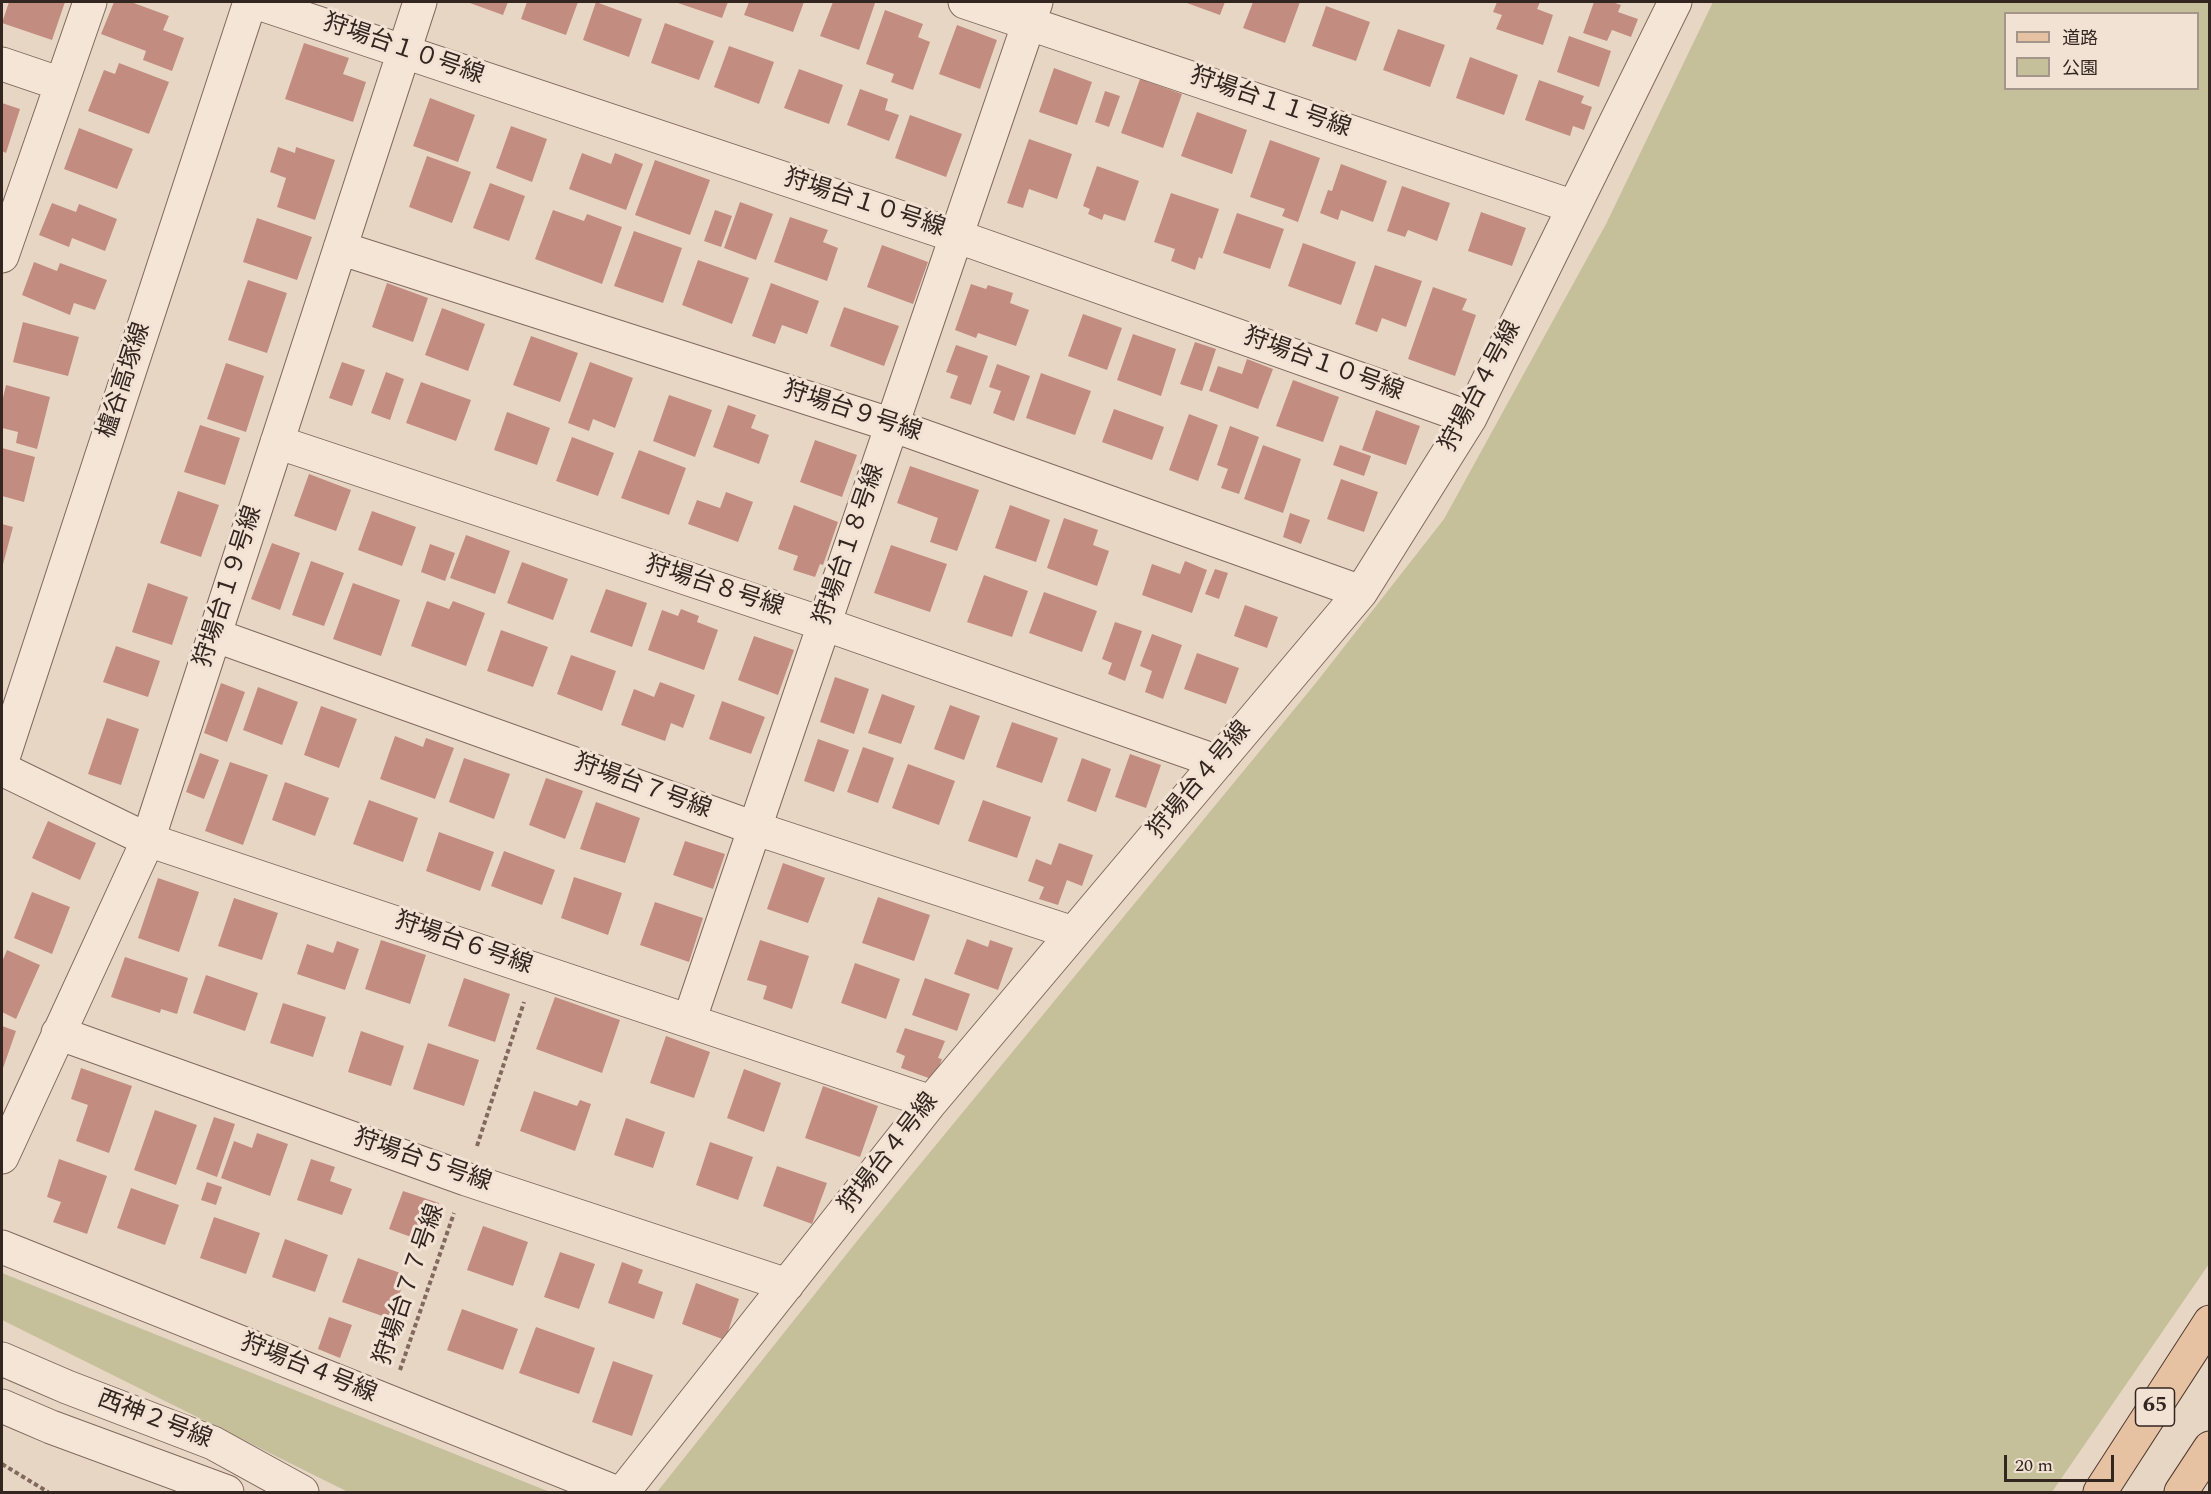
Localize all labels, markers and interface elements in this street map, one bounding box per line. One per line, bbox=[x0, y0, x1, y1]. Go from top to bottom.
street label: 狩場台１０号線 bbox=[319, 10, 487, 92]
legend bbox=[2004, 12, 2199, 90]
text: 道路 bbox=[2062, 25, 2098, 52]
text: 公園 bbox=[2062, 55, 2098, 82]
street label: 狩場台１１号線 bbox=[1186, 63, 1354, 145]
street label: 狩場台１０号線 bbox=[780, 165, 948, 245]
street label: 狩場台４号線 bbox=[1435, 317, 1529, 457]
street label: 櫨谷高塚線 bbox=[94, 319, 158, 443]
street label: 狩場台１０号線 bbox=[1239, 324, 1407, 408]
street label: 狩場台９号線 bbox=[779, 377, 925, 449]
street label: 狩場台１８号線 bbox=[810, 461, 892, 629]
street label: 狩場台１９号線 bbox=[190, 503, 270, 671]
street label: 狩場台８号線 bbox=[641, 552, 787, 624]
street label: 狩場台４号線 bbox=[1144, 717, 1258, 845]
street label: 狩場台７号線 bbox=[569, 750, 715, 826]
street label: 狩場台６号線 bbox=[390, 908, 536, 982]
street label: 狩場台４号線 bbox=[834, 1088, 946, 1220]
street label: 狩場台５号線 bbox=[349, 1125, 495, 1199]
street label: 狩場台７７号線 bbox=[370, 1201, 452, 1369]
street label: 狩場台４号線 bbox=[236, 1330, 380, 1410]
street label: 西神２号線 bbox=[93, 1386, 215, 1456]
road number: 65 bbox=[2136, 1388, 2174, 1426]
scale bar bbox=[2007, 1443, 2116, 1481]
text: 20 m bbox=[2015, 1452, 2053, 1479]

